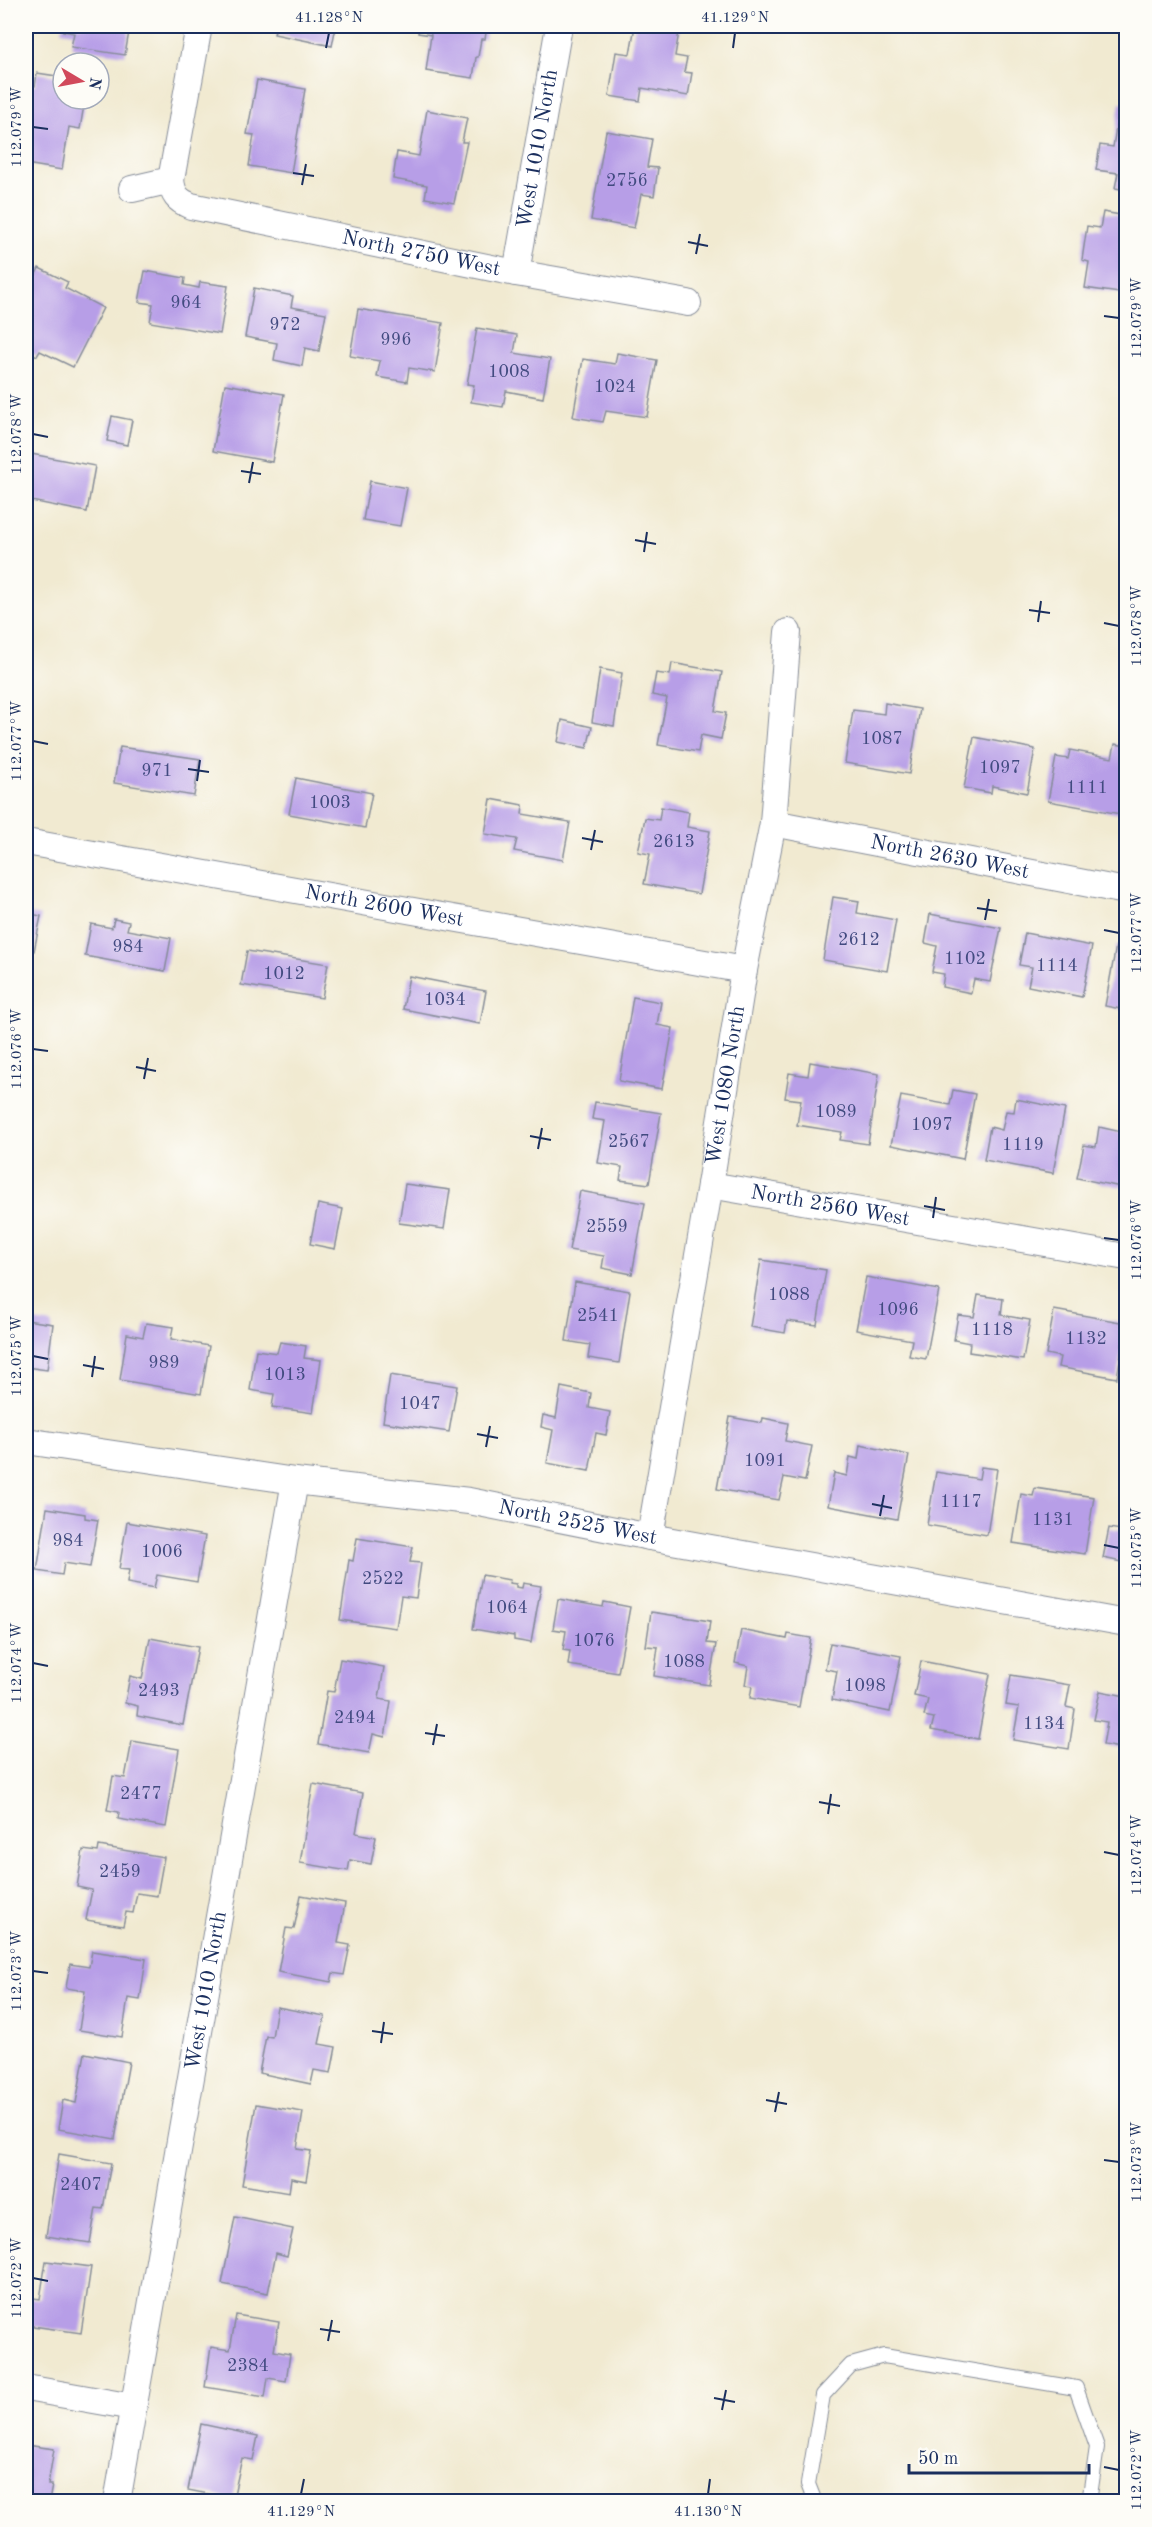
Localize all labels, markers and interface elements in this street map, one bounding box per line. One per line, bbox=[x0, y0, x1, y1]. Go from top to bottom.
text: 41.128°N bbox=[295, 11, 363, 26]
text: 41.129°N bbox=[701, 11, 769, 26]
north arrow bbox=[51, 51, 111, 111]
street label: West 1010 North bbox=[513, 68, 562, 230]
text: N bbox=[85, 76, 103, 91]
text: 112.079°W bbox=[10, 86, 25, 168]
house number: 2756 bbox=[606, 172, 648, 190]
street label: North 2750 West bbox=[340, 227, 502, 280]
text: 112.079°W bbox=[1130, 277, 1145, 359]
house number: 964 bbox=[170, 294, 202, 312]
house number: 972 bbox=[269, 316, 301, 334]
house number: 996 bbox=[380, 331, 412, 349]
house number: 1008 bbox=[488, 363, 530, 381]
house number: 1024 bbox=[594, 378, 636, 396]
text: 112.078°W bbox=[10, 393, 25, 475]
text: 112.078°W bbox=[1130, 585, 1145, 667]
text: 112.077°W bbox=[10, 700, 25, 782]
house number: 1087 bbox=[861, 730, 903, 748]
house number: 1097 bbox=[979, 759, 1021, 777]
house number: 971 bbox=[141, 762, 173, 780]
house number: 1111 bbox=[1066, 779, 1108, 797]
house number: 1003 bbox=[309, 794, 351, 812]
street label: North 2630 West bbox=[869, 831, 1031, 883]
house number: 2613 bbox=[653, 833, 695, 851]
street label: North 2600 West bbox=[303, 881, 466, 930]
text: 112.077°W bbox=[1130, 892, 1145, 974]
house number: 2612 bbox=[838, 931, 880, 949]
house number: 984 bbox=[112, 938, 144, 956]
house number: 1102 bbox=[944, 950, 986, 968]
house number: 1114 bbox=[1036, 957, 1078, 975]
house number: 1012 bbox=[263, 965, 305, 983]
house number: 1034 bbox=[424, 991, 466, 1009]
street label: West 1080 North bbox=[703, 1004, 749, 1167]
text: 112.076°W bbox=[10, 1008, 25, 1090]
house number: 1089 bbox=[815, 1103, 857, 1121]
house number: 1097 bbox=[911, 1116, 953, 1134]
house number: 2567 bbox=[608, 1133, 650, 1151]
house number: 1119 bbox=[1002, 1136, 1044, 1154]
street label: North 2560 West bbox=[749, 1182, 911, 1230]
text: 112.076°W bbox=[1130, 1199, 1145, 1281]
house number: 2559 bbox=[586, 1218, 628, 1236]
house number: 1088 bbox=[768, 1286, 810, 1304]
house number: 1096 bbox=[877, 1301, 919, 1319]
house number: 2541 bbox=[577, 1307, 619, 1325]
text: 112.075°W bbox=[10, 1315, 25, 1397]
house number: 1118 bbox=[971, 1321, 1013, 1339]
house number: 1132 bbox=[1065, 1330, 1107, 1348]
house number: 989 bbox=[148, 1354, 180, 1372]
house number: 1013 bbox=[264, 1366, 306, 1384]
house number: 1047 bbox=[399, 1395, 441, 1413]
house number: 1091 bbox=[744, 1452, 786, 1470]
house number: 1117 bbox=[940, 1493, 982, 1511]
street label: North 2525 West bbox=[497, 1497, 659, 1549]
text: 112.075°W bbox=[1130, 1507, 1145, 1589]
house number: 1131 bbox=[1032, 1511, 1074, 1529]
house number: 984 bbox=[52, 1532, 84, 1550]
house number: 1006 bbox=[141, 1543, 183, 1561]
house number: 2522 bbox=[362, 1570, 404, 1588]
house number: 1064 bbox=[486, 1599, 528, 1617]
text: 112.074°W bbox=[10, 1622, 25, 1704]
house number: 1076 bbox=[573, 1632, 615, 1650]
house number: 1088 bbox=[663, 1653, 705, 1671]
house number: 1098 bbox=[844, 1677, 886, 1695]
house number: 2493 bbox=[138, 1682, 180, 1700]
house number: 2494 bbox=[334, 1709, 376, 1727]
house number: 1134 bbox=[1023, 1715, 1065, 1733]
house number: 2477 bbox=[120, 1785, 162, 1803]
text: 112.074°W bbox=[1130, 1814, 1145, 1896]
house number: 2459 bbox=[99, 1863, 141, 1881]
street label: West 1010 North bbox=[182, 1910, 230, 2072]
text: 112.073°W bbox=[10, 1930, 25, 2012]
text: 112.073°W bbox=[1130, 2121, 1145, 2203]
house number: 2407 bbox=[60, 2176, 102, 2194]
text: 112.072°W bbox=[10, 2237, 25, 2319]
house number: 2384 bbox=[227, 2357, 269, 2375]
text: 112.072°W bbox=[1130, 2429, 1145, 2511]
scale bar bbox=[909, 2437, 1089, 2475]
text: 50 m bbox=[918, 2450, 958, 2468]
text: 41.129°N bbox=[267, 2505, 335, 2520]
text: 41.130°N bbox=[674, 2505, 742, 2520]

